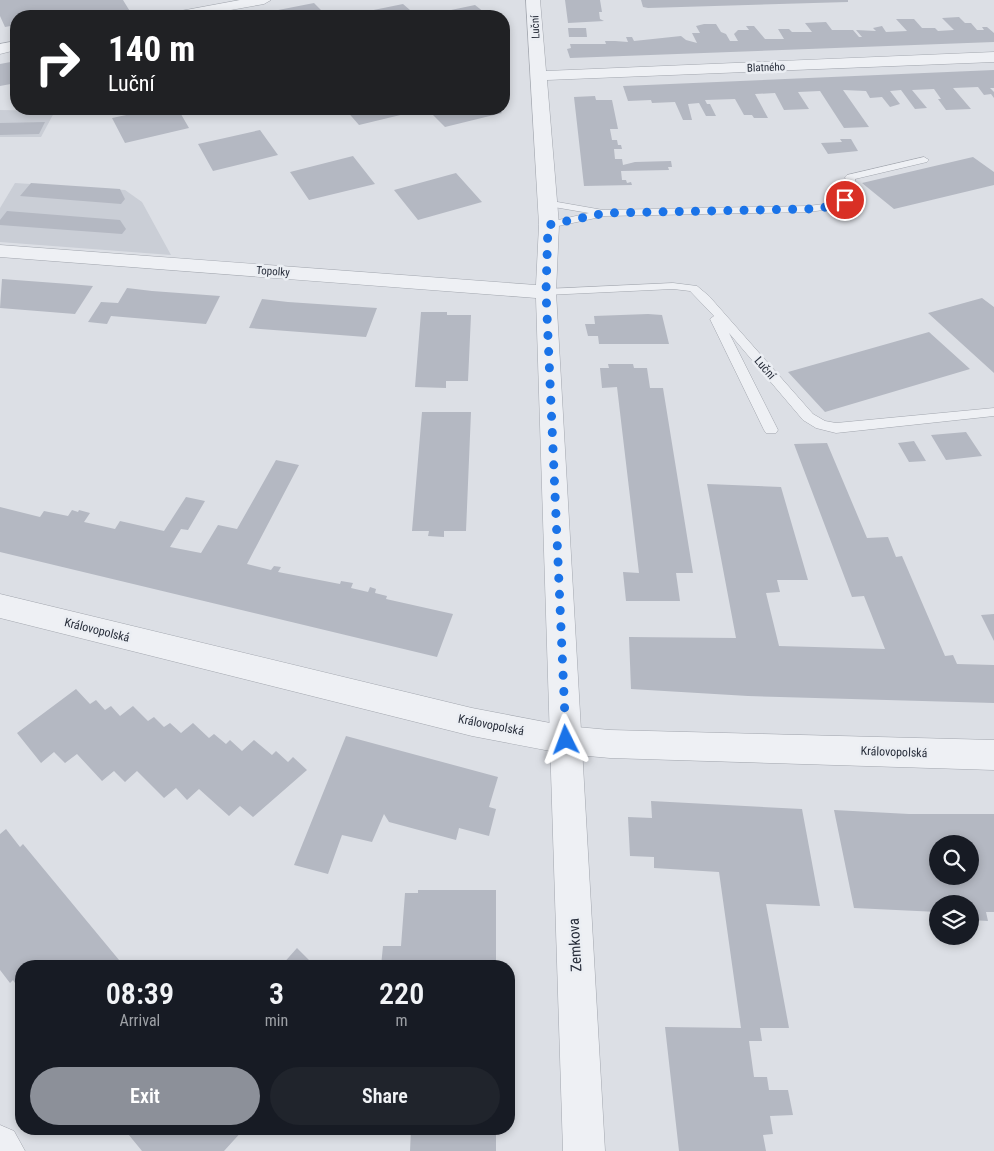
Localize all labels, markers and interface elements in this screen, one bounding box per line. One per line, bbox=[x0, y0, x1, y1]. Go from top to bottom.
street label: Luční bbox=[528, 15, 543, 39]
text: 140 m bbox=[108, 29, 195, 70]
icon: right bbox=[25, 30, 90, 95]
street label: Blatného bbox=[747, 60, 786, 75]
text: Luční bbox=[108, 71, 155, 96]
pin bbox=[824, 179, 866, 221]
icon: arrive bbox=[831, 186, 859, 214]
street label: Topolky bbox=[256, 264, 291, 279]
street label: Luční bbox=[751, 354, 779, 383]
street label: Královopolská bbox=[63, 615, 131, 645]
street label: Královopolská bbox=[457, 712, 525, 738]
position arrow bbox=[539, 713, 591, 765]
street label: Královopolská bbox=[860, 744, 928, 760]
map controls bbox=[929, 835, 979, 945]
button: search bbox=[929, 835, 979, 885]
button: layers bbox=[929, 895, 979, 945]
street label: Zemkova bbox=[565, 918, 585, 972]
text: 08:39 bbox=[106, 976, 174, 1011]
text: 3 bbox=[269, 976, 284, 1011]
text: 220 bbox=[379, 976, 424, 1011]
text: Arrival bbox=[120, 1011, 160, 1030]
text: min bbox=[265, 1011, 288, 1030]
text: m bbox=[396, 1011, 408, 1030]
button: Exit bbox=[30, 1067, 260, 1125]
button: Share bbox=[270, 1067, 500, 1125]

